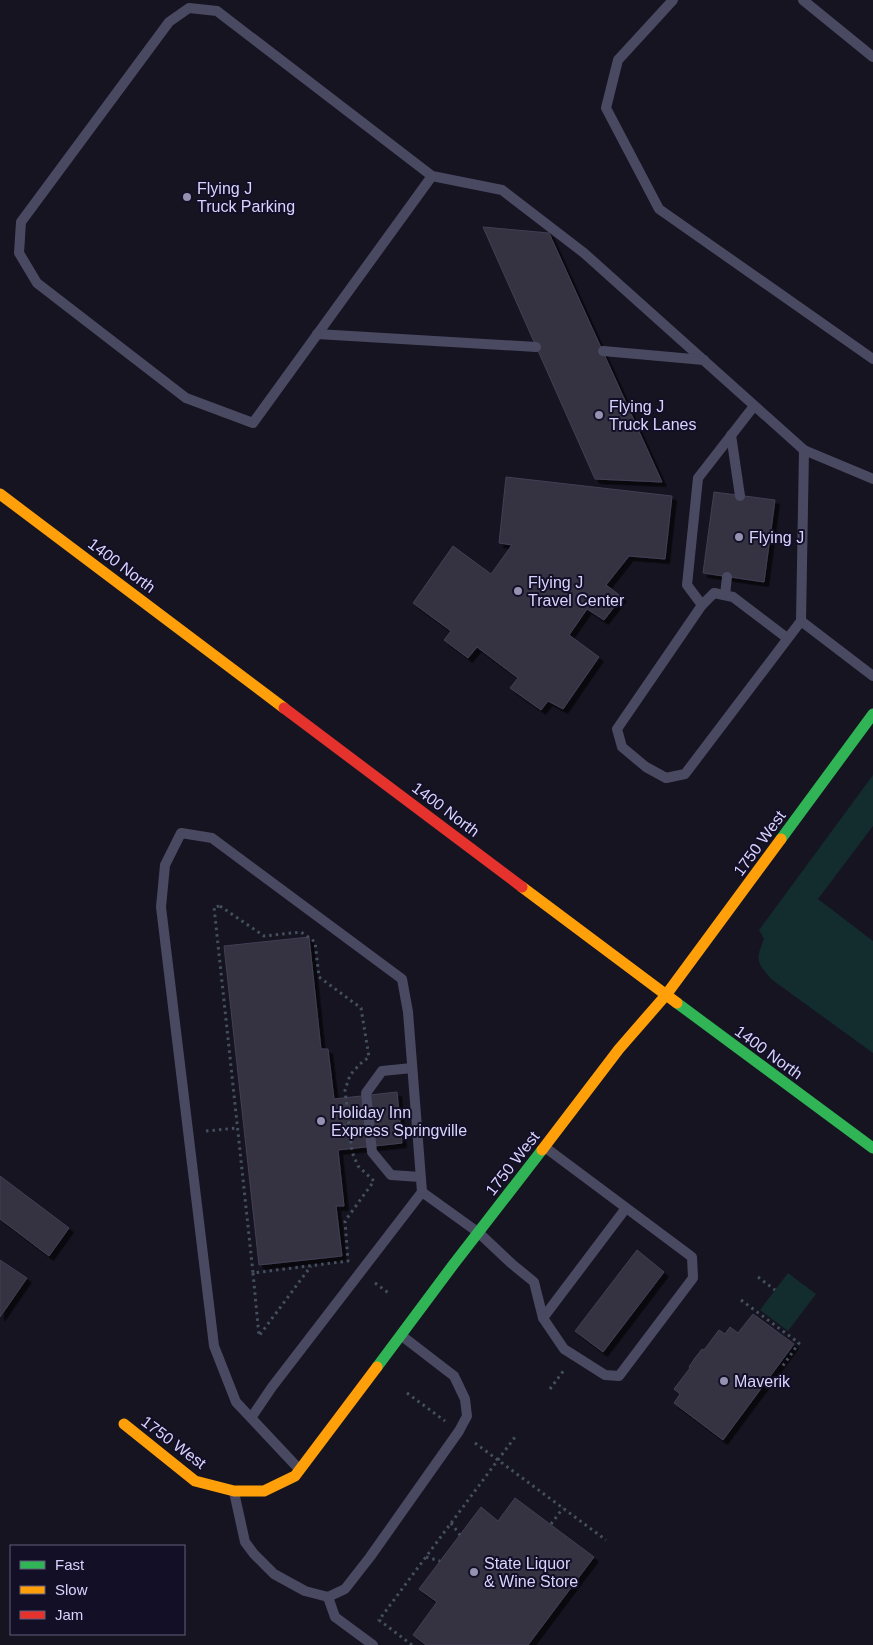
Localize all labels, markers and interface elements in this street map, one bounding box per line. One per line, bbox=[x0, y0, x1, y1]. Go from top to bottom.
place label: Flying J Truck Parking bbox=[197, 180, 295, 215]
marker: Flying J Truck Parking bbox=[181, 191, 193, 203]
place label: Flying J Truck Lanes bbox=[609, 398, 696, 433]
marker: Flying J Truck Lanes bbox=[593, 409, 605, 421]
place label: Flying J bbox=[749, 529, 804, 546]
marker: Flying J bbox=[733, 531, 745, 543]
street label: 1400 North bbox=[85, 535, 158, 596]
place label: Flying J Travel Center bbox=[528, 574, 625, 609]
marker: Flying J Travel Center bbox=[512, 585, 524, 597]
street label: 1400 North bbox=[409, 779, 482, 840]
street label: 1750 West bbox=[730, 807, 789, 879]
street label: 1400 North bbox=[732, 1022, 806, 1083]
place label: Holiday Inn Express Springville bbox=[331, 1104, 467, 1139]
marker: Holiday Inn Express Springville bbox=[315, 1115, 327, 1127]
street label: 1750 West bbox=[482, 1128, 543, 1199]
place label: Maverik bbox=[734, 1373, 791, 1390]
marker: Maverik bbox=[718, 1375, 730, 1387]
street label: 1750 West bbox=[138, 1413, 210, 1472]
legend bbox=[10, 1545, 185, 1635]
place label: State Liquor & Wine Store bbox=[484, 1555, 578, 1590]
text: Fast bbox=[55, 1556, 85, 1573]
marker: State Liquor & Wine Store bbox=[468, 1566, 480, 1578]
text: Slow bbox=[55, 1581, 88, 1598]
text: Jam bbox=[55, 1606, 83, 1623]

